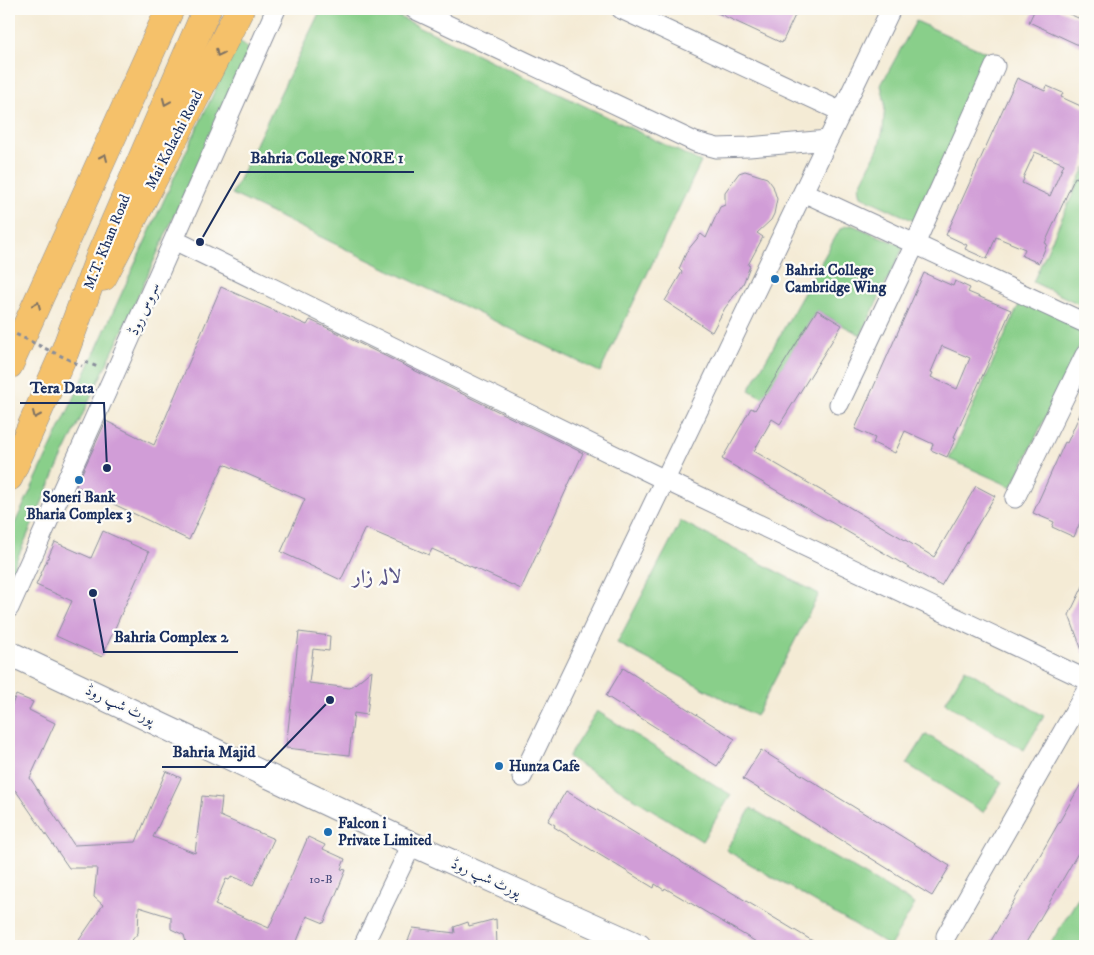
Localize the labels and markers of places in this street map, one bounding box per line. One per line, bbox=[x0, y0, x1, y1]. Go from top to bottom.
callout: Bahria College NORE 1 bbox=[240, 141, 414, 172]
place label: Bahria College Cambridge Wing bbox=[785, 261, 887, 297]
marker: Bahria College Cambridge Wing bbox=[769, 273, 781, 285]
callout: Tera Data bbox=[20, 372, 104, 403]
marker: Soneri Bank Bharia Complex 3 bbox=[73, 474, 85, 486]
place label: Soneri Bank Bharia Complex 3 bbox=[26, 488, 132, 524]
callout: Bahria Complex 2 bbox=[104, 621, 238, 652]
callout: Bahria Majid bbox=[162, 736, 265, 767]
place label: Hunza Cafe bbox=[509, 757, 581, 776]
marker: Hunza Cafe bbox=[493, 760, 505, 772]
place label: Falcon i Private Limited bbox=[338, 814, 432, 850]
marker: Falcon i Private Limited bbox=[322, 826, 334, 838]

